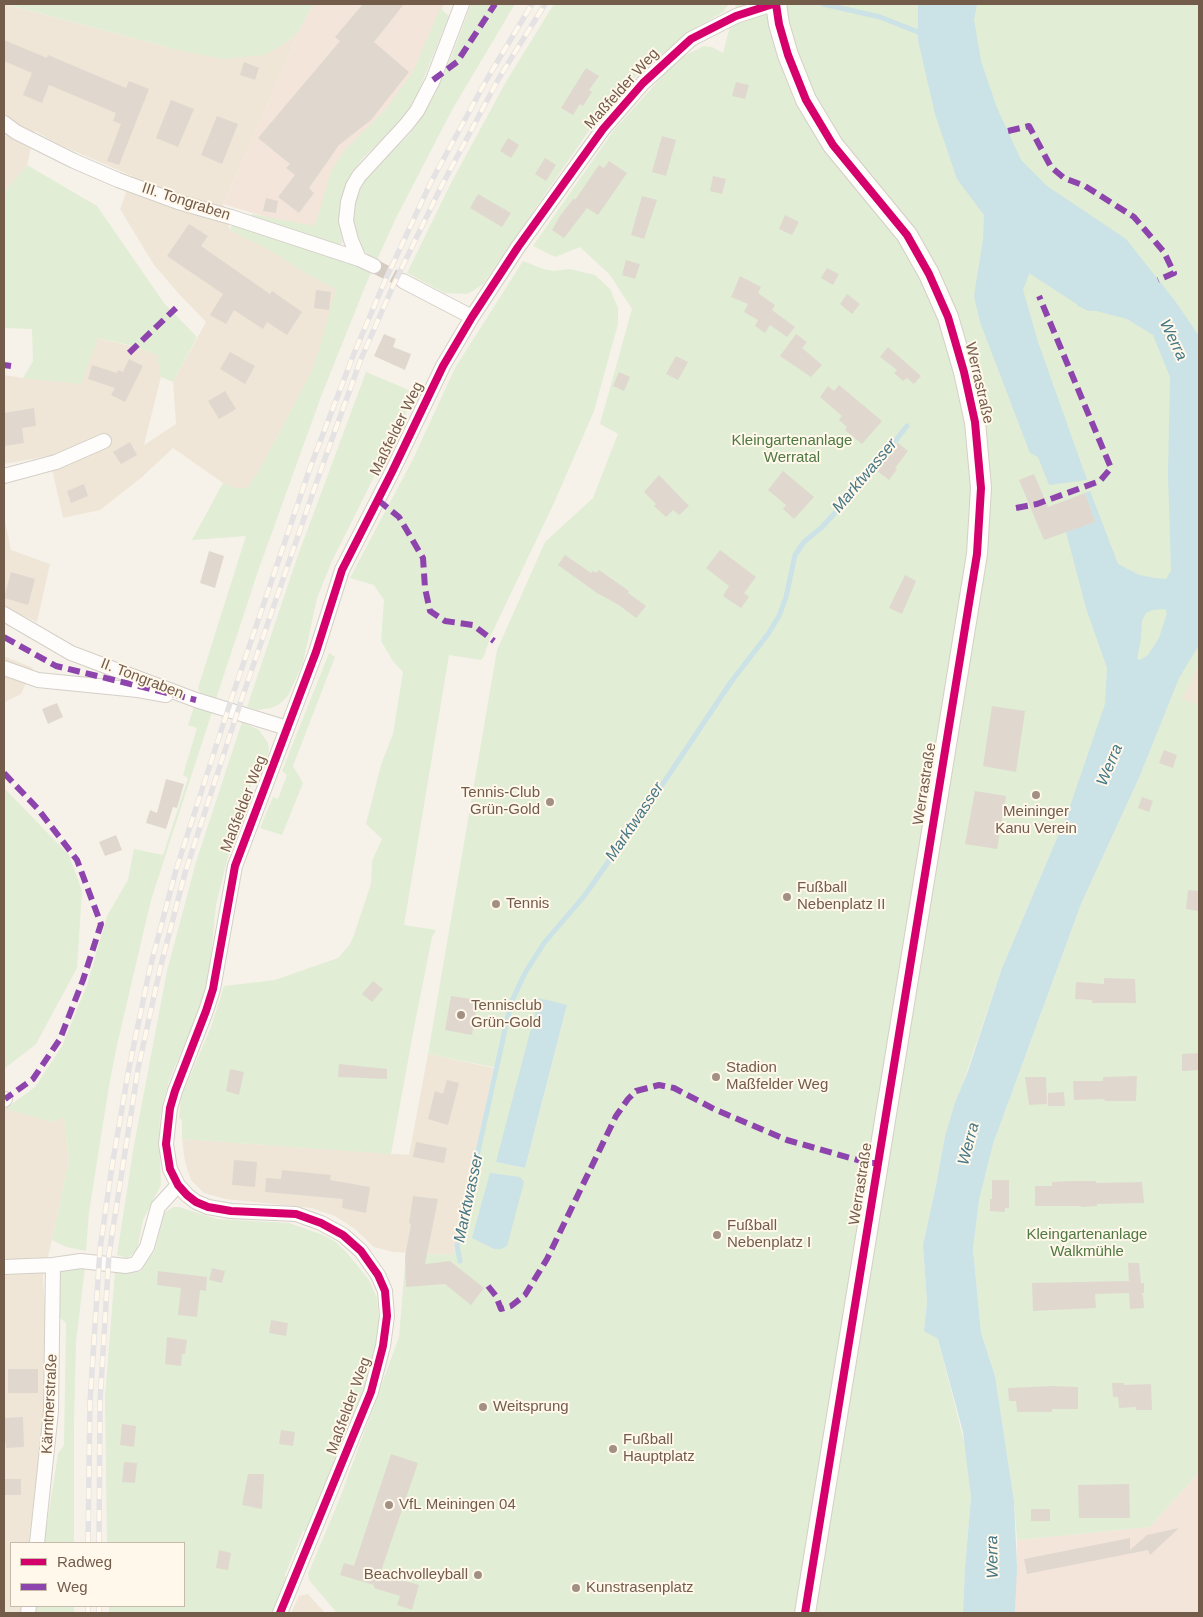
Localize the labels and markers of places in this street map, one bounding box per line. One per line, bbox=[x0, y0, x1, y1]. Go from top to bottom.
place label: Tennis-Club Grün-Gold bbox=[461, 784, 540, 819]
marker: Meininger Kanu Verein bbox=[1030, 789, 1042, 801]
marker: Tennis-Club Grün-Gold bbox=[544, 796, 556, 808]
place label: Meininger Kanu Verein bbox=[995, 803, 1077, 838]
place label: Fußball Nebenplatz II bbox=[797, 879, 885, 914]
marker: Fußball Nebenplatz II bbox=[781, 891, 793, 903]
place label: Tennis bbox=[506, 895, 549, 913]
marker: Tennis bbox=[490, 898, 502, 910]
place label: Tennisclub Grün-Gold bbox=[471, 997, 542, 1032]
marker: Tennisclub Grün-Gold bbox=[455, 1009, 467, 1021]
place label: Stadion Maßfelder Weg bbox=[726, 1059, 828, 1094]
marker: Stadion Maßfelder Weg bbox=[710, 1071, 722, 1083]
place label: Fußball Nebenplatz I bbox=[727, 1217, 811, 1252]
marker: Fußball Nebenplatz I bbox=[711, 1229, 723, 1241]
place label: Weitsprung bbox=[493, 1398, 569, 1416]
marker: Weitsprung bbox=[477, 1401, 489, 1413]
place label: Fußball Hauptplatz bbox=[623, 1431, 695, 1466]
marker: Fußball Hauptplatz bbox=[607, 1443, 619, 1455]
place label: VfL Meiningen 04 bbox=[399, 1496, 516, 1514]
marker: VfL Meiningen 04 bbox=[383, 1499, 395, 1511]
place label: Beachvolleyball bbox=[364, 1566, 468, 1584]
marker: Beachvolleyball bbox=[472, 1569, 484, 1581]
place label: Kunstrasenplatz bbox=[586, 1579, 694, 1597]
marker: Kunstrasenplatz bbox=[570, 1582, 582, 1594]

